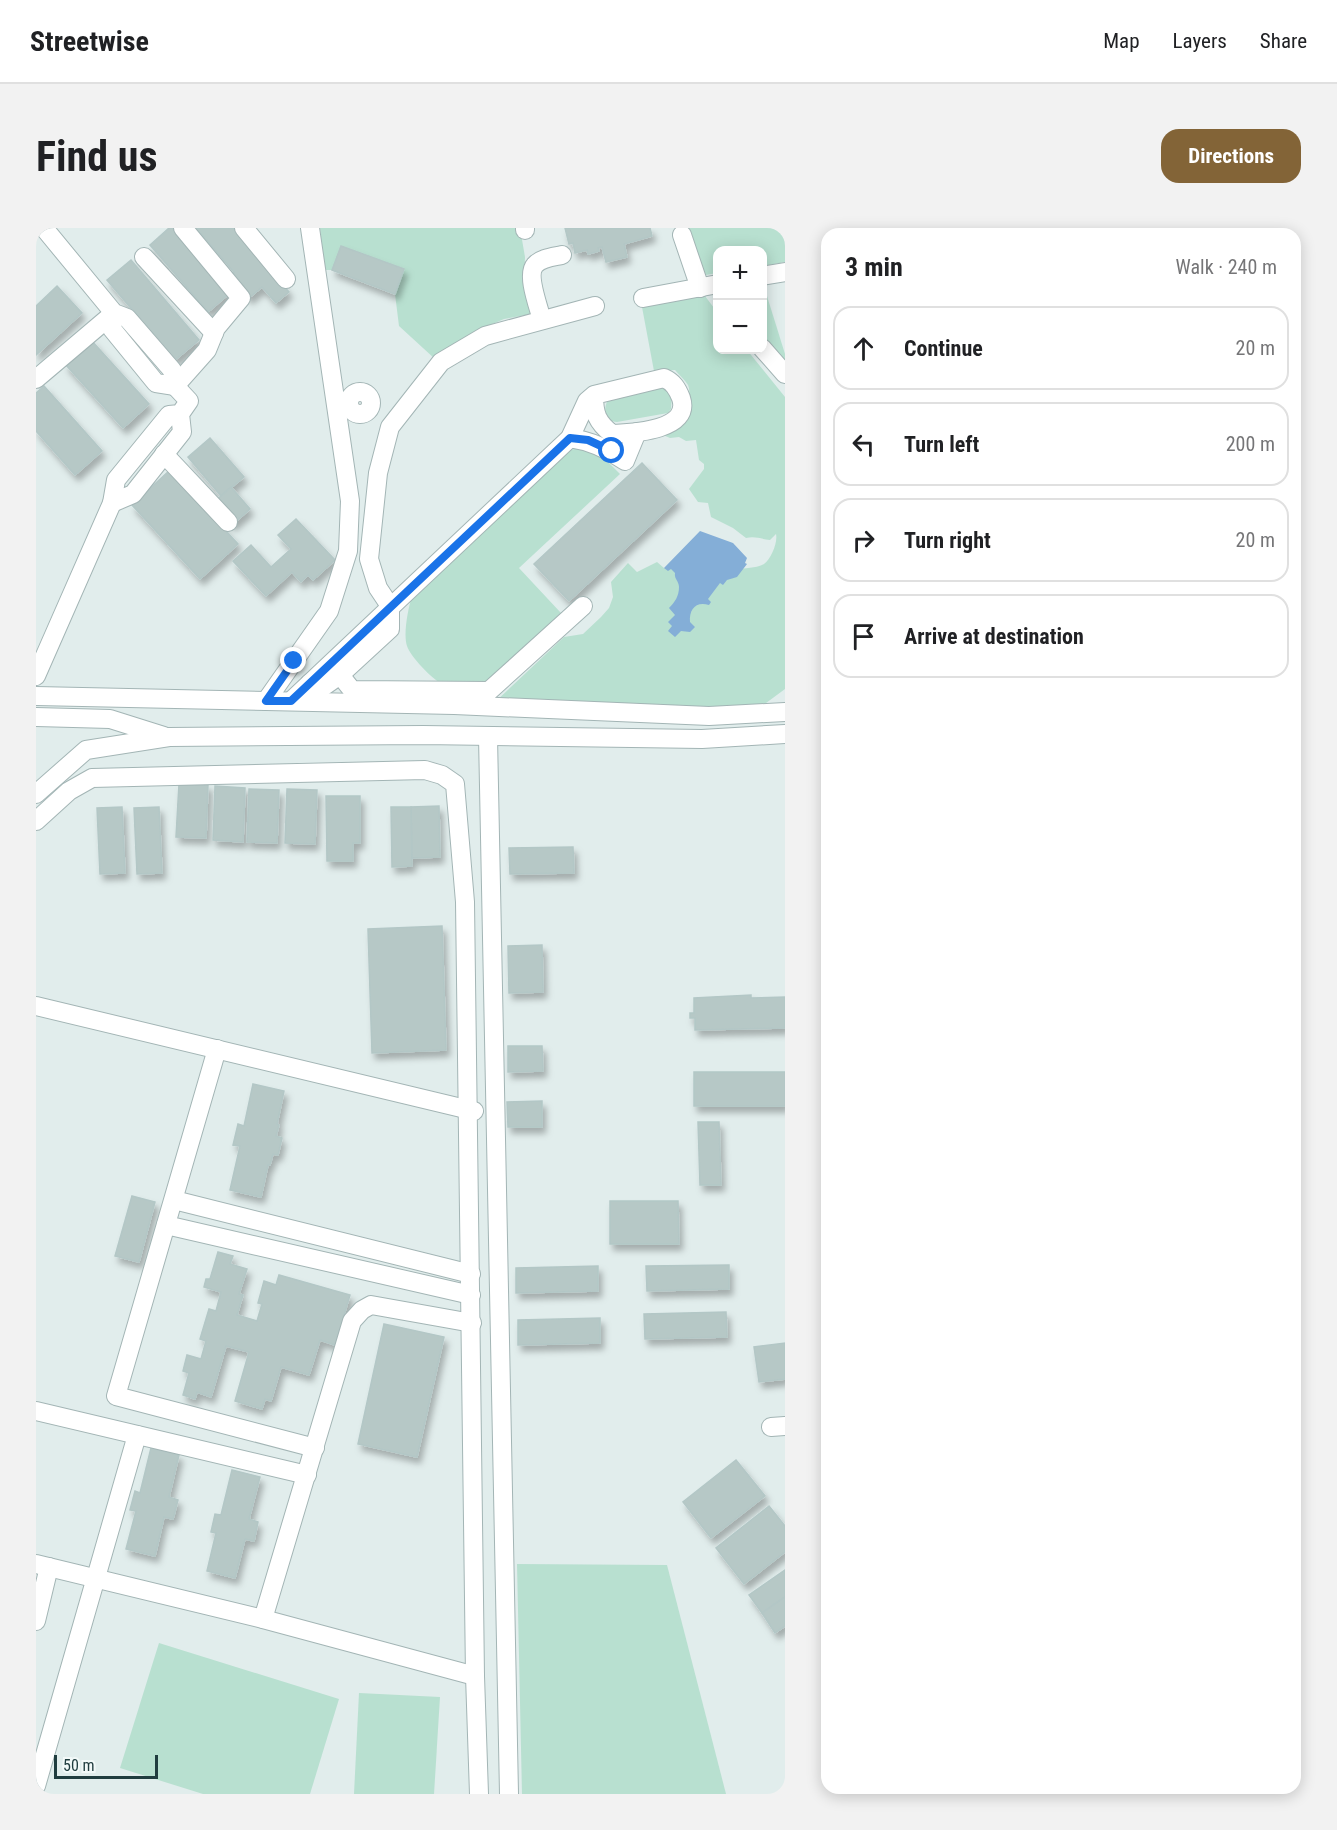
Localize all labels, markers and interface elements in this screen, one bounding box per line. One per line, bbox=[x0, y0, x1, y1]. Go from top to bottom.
text: Streetwise bbox=[30, 25, 149, 58]
text: Map bbox=[1103, 29, 1140, 53]
text: Layers bbox=[1173, 29, 1227, 53]
text: Share bbox=[1260, 29, 1307, 53]
button: Directions bbox=[1161, 129, 1301, 183]
text: Find us bbox=[36, 132, 157, 181]
map controls bbox=[713, 246, 767, 354]
button: + bbox=[713, 246, 767, 300]
text: 3 min bbox=[845, 252, 903, 282]
text: Walk · 240 m bbox=[1176, 255, 1277, 279]
button: − bbox=[713, 300, 767, 354]
icon: ahead bbox=[847, 332, 880, 365]
text: Continue bbox=[904, 336, 983, 361]
text: 20 m bbox=[1236, 336, 1275, 360]
icon: left bbox=[847, 428, 880, 461]
text: Turn left bbox=[904, 432, 979, 457]
text: 200 m bbox=[1226, 432, 1275, 456]
route start bbox=[598, 437, 624, 463]
icon: right bbox=[847, 524, 880, 557]
text: Turn right bbox=[904, 528, 991, 553]
text: 20 m bbox=[1236, 528, 1275, 552]
icon: arrive bbox=[847, 620, 880, 653]
text: Arrive at destination bbox=[904, 624, 1084, 649]
route end bbox=[280, 647, 306, 673]
scale bar bbox=[54, 1752, 158, 1780]
text: 50 m bbox=[63, 1756, 95, 1775]

